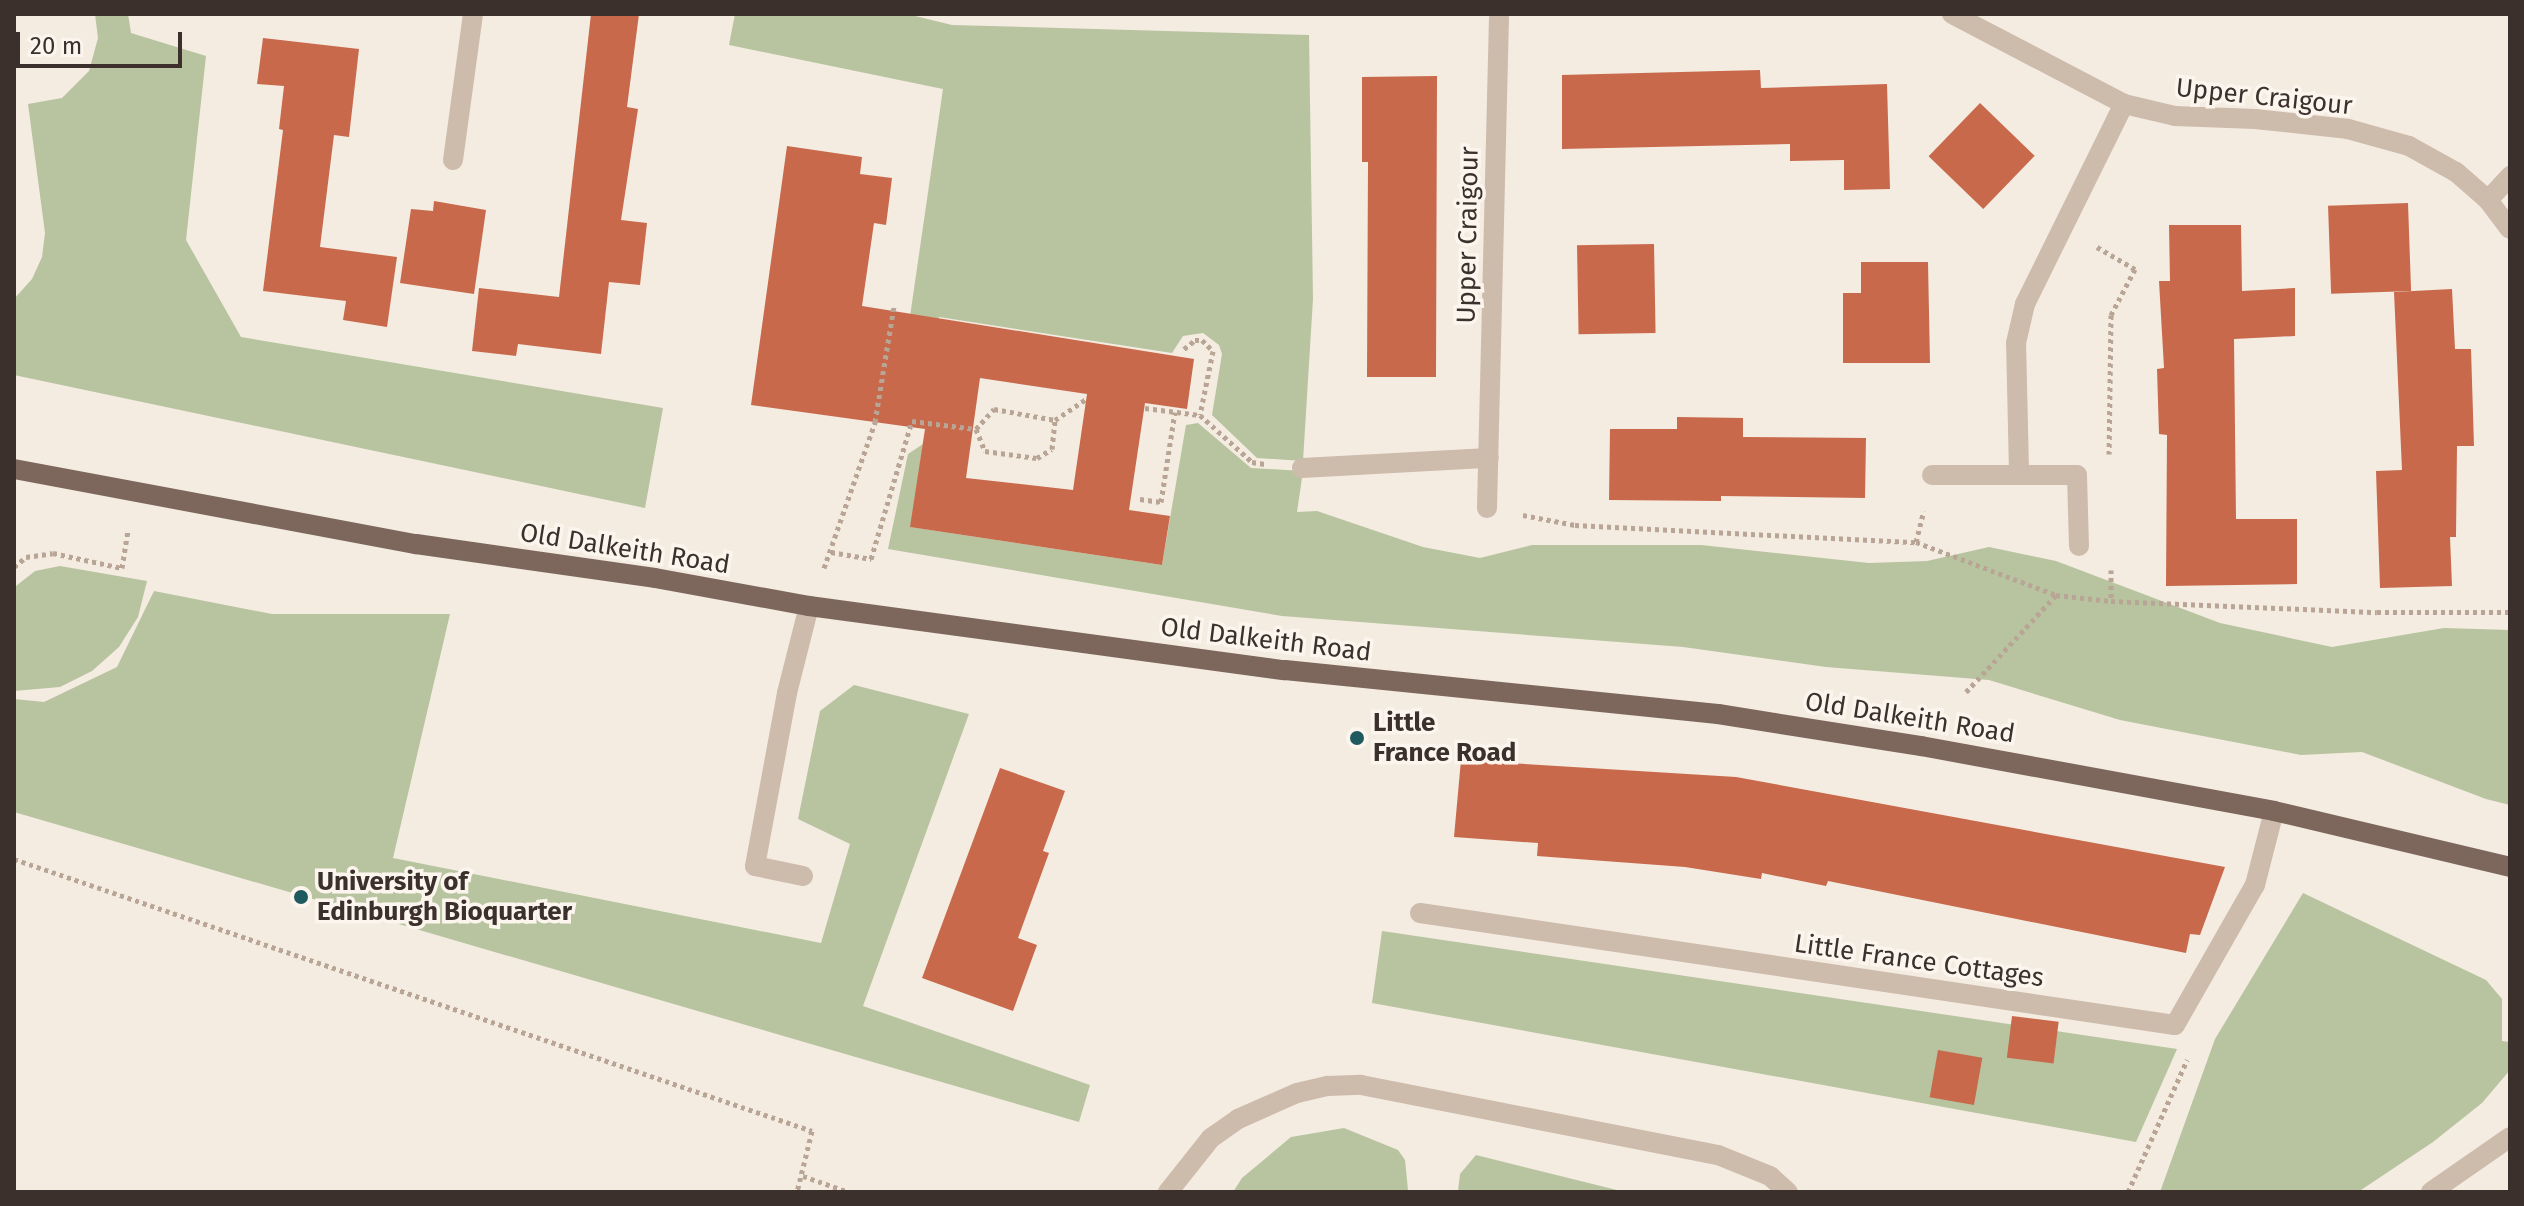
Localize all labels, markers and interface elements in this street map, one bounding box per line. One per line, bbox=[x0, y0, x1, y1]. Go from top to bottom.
scale bar bbox=[20, 16, 186, 66]
text: 20 m bbox=[30, 32, 82, 60]
street label: Upper Craigour bbox=[2174, 72, 2354, 122]
street label: Upper Craigour bbox=[1451, 146, 1485, 324]
street label: Old Dalkeith Road bbox=[518, 517, 732, 581]
street label: Old Dalkeith Road bbox=[1159, 612, 1373, 668]
street label: Old Dalkeith Road bbox=[1803, 686, 2017, 750]
place label: Little France Road bbox=[1373, 707, 1516, 768]
marker: Little France Road bbox=[1348, 729, 1366, 747]
place label: University of Edinburgh Bioquarter bbox=[317, 866, 572, 928]
marker: University of Edinburgh Bioquarter bbox=[292, 888, 310, 906]
street label: Little France Cottages bbox=[1792, 928, 2046, 994]

